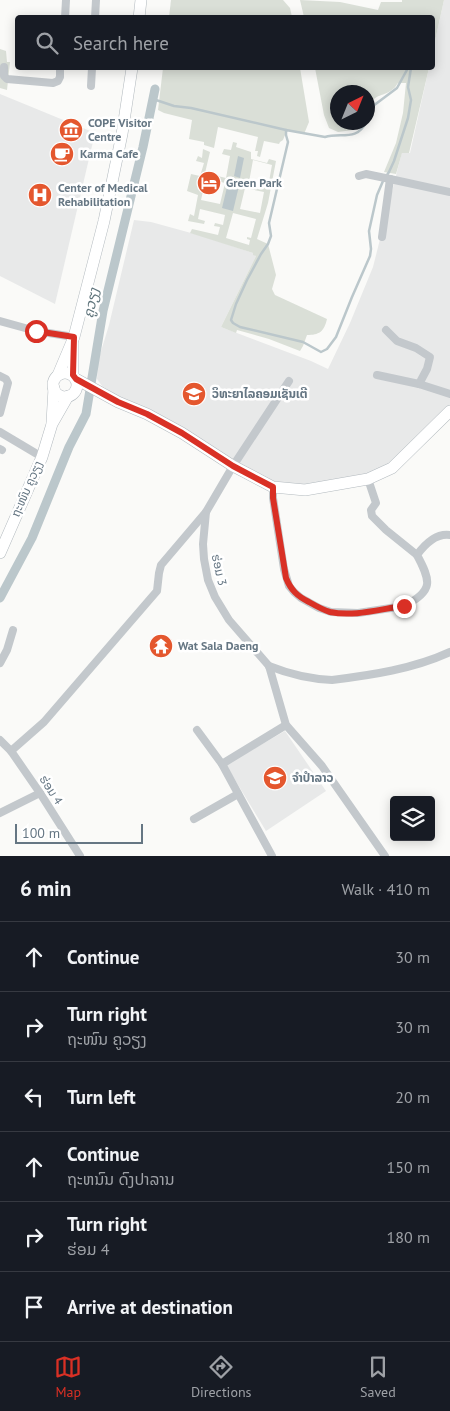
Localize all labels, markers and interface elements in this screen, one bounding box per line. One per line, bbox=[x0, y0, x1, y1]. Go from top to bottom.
search box bbox=[15, 15, 435, 70]
icon: search bbox=[33, 29, 61, 57]
text: Search here bbox=[73, 31, 169, 55]
north arrow bbox=[330, 85, 375, 130]
place label: COPE Visitor Centre bbox=[88, 115, 152, 144]
museum icon: COPE Visitor Centre bbox=[58, 117, 84, 143]
cafe icon: Karma Cafe bbox=[49, 141, 75, 167]
place label: Karma Cafe bbox=[80, 146, 138, 161]
hotel icon: Green Park bbox=[196, 170, 222, 196]
place label: Green Park bbox=[226, 175, 282, 190]
place label: Center of Medical Rehabilitation bbox=[58, 180, 148, 209]
hospital icon: Center of Medical Rehabilitation bbox=[27, 182, 53, 208]
water label: ຄູວຽງ bbox=[79, 286, 103, 320]
route start bbox=[25, 320, 48, 343]
school or university icon: ວິທະຍາໄລຄອມເຊັນເຕີ bbox=[181, 381, 207, 407]
place label: ວິທະຍາໄລຄອມເຊັນເຕີ bbox=[212, 386, 307, 401]
street label: ຖະໜົນ ຄູວຽງ bbox=[8, 458, 46, 520]
street label: ຮ່ອມ 3 bbox=[209, 553, 230, 587]
route end bbox=[393, 595, 416, 618]
temple icon: Wat Sala Daeng bbox=[148, 633, 174, 659]
place label: Wat Sala Daeng bbox=[178, 638, 259, 653]
school or university icon: ຈຳປຳລາວ bbox=[262, 765, 288, 791]
place label: ຈຳປຳລາວ bbox=[292, 770, 334, 785]
street label: ຮ່ອມ 4 bbox=[36, 772, 67, 808]
map controls bbox=[390, 796, 435, 841]
button: layers bbox=[390, 796, 435, 841]
scale bar bbox=[15, 821, 142, 844]
text: 100 m bbox=[22, 824, 60, 842]
text: 6 min bbox=[20, 875, 71, 902]
text: Walk · 410 m bbox=[341, 879, 430, 899]
icon: ahead bbox=[20, 943, 48, 971]
text: Continue bbox=[67, 945, 139, 969]
text: 30 m bbox=[395, 947, 430, 967]
text: Turn right bbox=[67, 1002, 147, 1026]
icon: right bbox=[20, 1013, 48, 1041]
text: 30 m bbox=[395, 1017, 430, 1037]
text: ຖະໜົນ ຄູວຽງ bbox=[67, 1029, 147, 1049]
icon: left bbox=[20, 1083, 48, 1111]
text: Turn left bbox=[67, 1085, 136, 1109]
text: 20 m bbox=[395, 1087, 430, 1107]
text: Continue bbox=[67, 1142, 139, 1166]
icon: ahead bbox=[20, 1153, 48, 1181]
text: 150 m bbox=[387, 1157, 430, 1177]
text: ຖະຫນົນ ດົງປາລານ bbox=[67, 1169, 175, 1189]
text: Turn right bbox=[67, 1212, 147, 1236]
icon: right bbox=[20, 1223, 48, 1251]
text: 180 m bbox=[387, 1227, 430, 1247]
text: ຮ່ອມ 4 bbox=[67, 1239, 110, 1259]
icon: arrive bbox=[20, 1293, 48, 1321]
text: Arrive at destination bbox=[67, 1295, 233, 1319]
tab: Map bbox=[54, 1353, 82, 1401]
tab: Directions bbox=[191, 1353, 251, 1401]
tab: Saved bbox=[360, 1353, 396, 1401]

